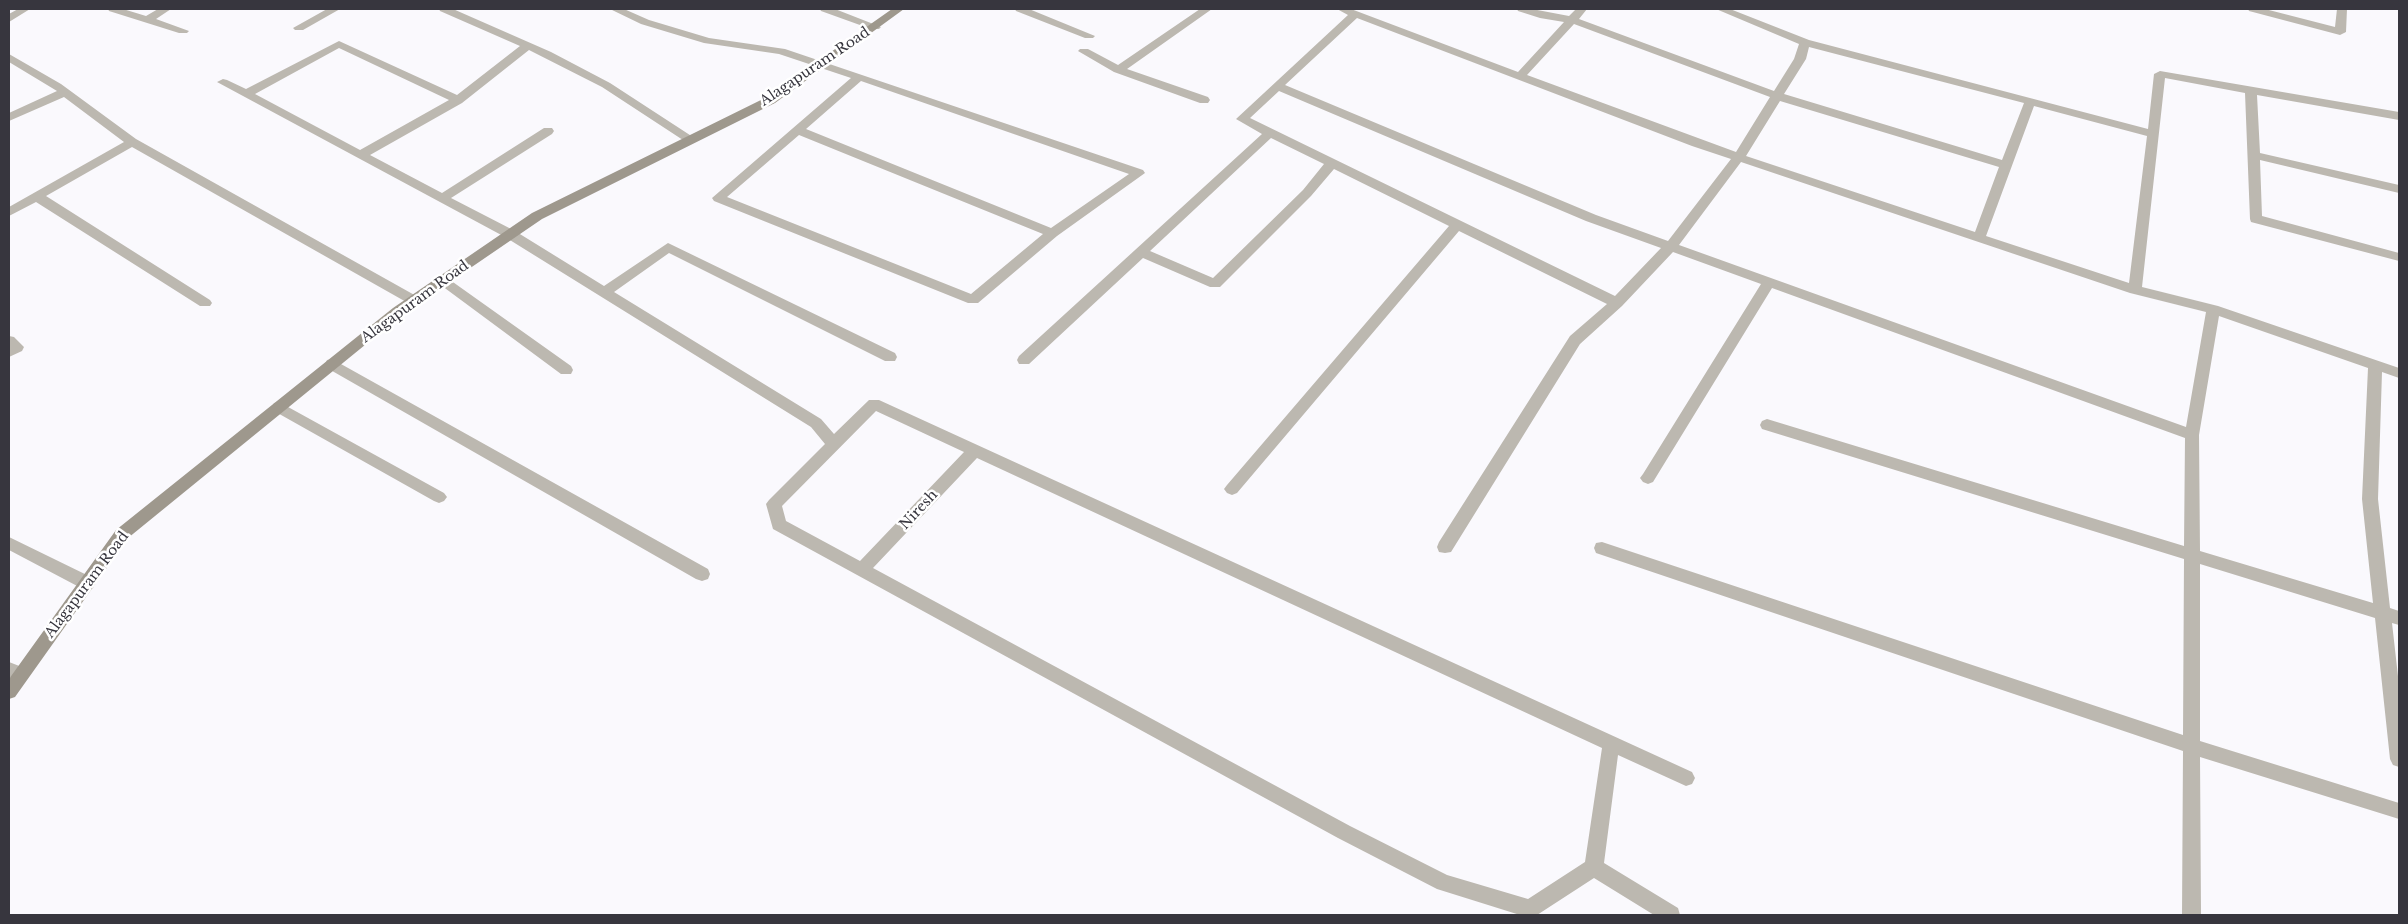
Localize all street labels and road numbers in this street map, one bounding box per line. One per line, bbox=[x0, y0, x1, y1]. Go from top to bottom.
street label: Alagapuram Road bbox=[757, 24, 873, 110]
street label: Alagapuram Road bbox=[358, 257, 472, 347]
street label: Niresh bbox=[897, 487, 941, 533]
street label: Alagapuram Road bbox=[42, 528, 132, 642]

